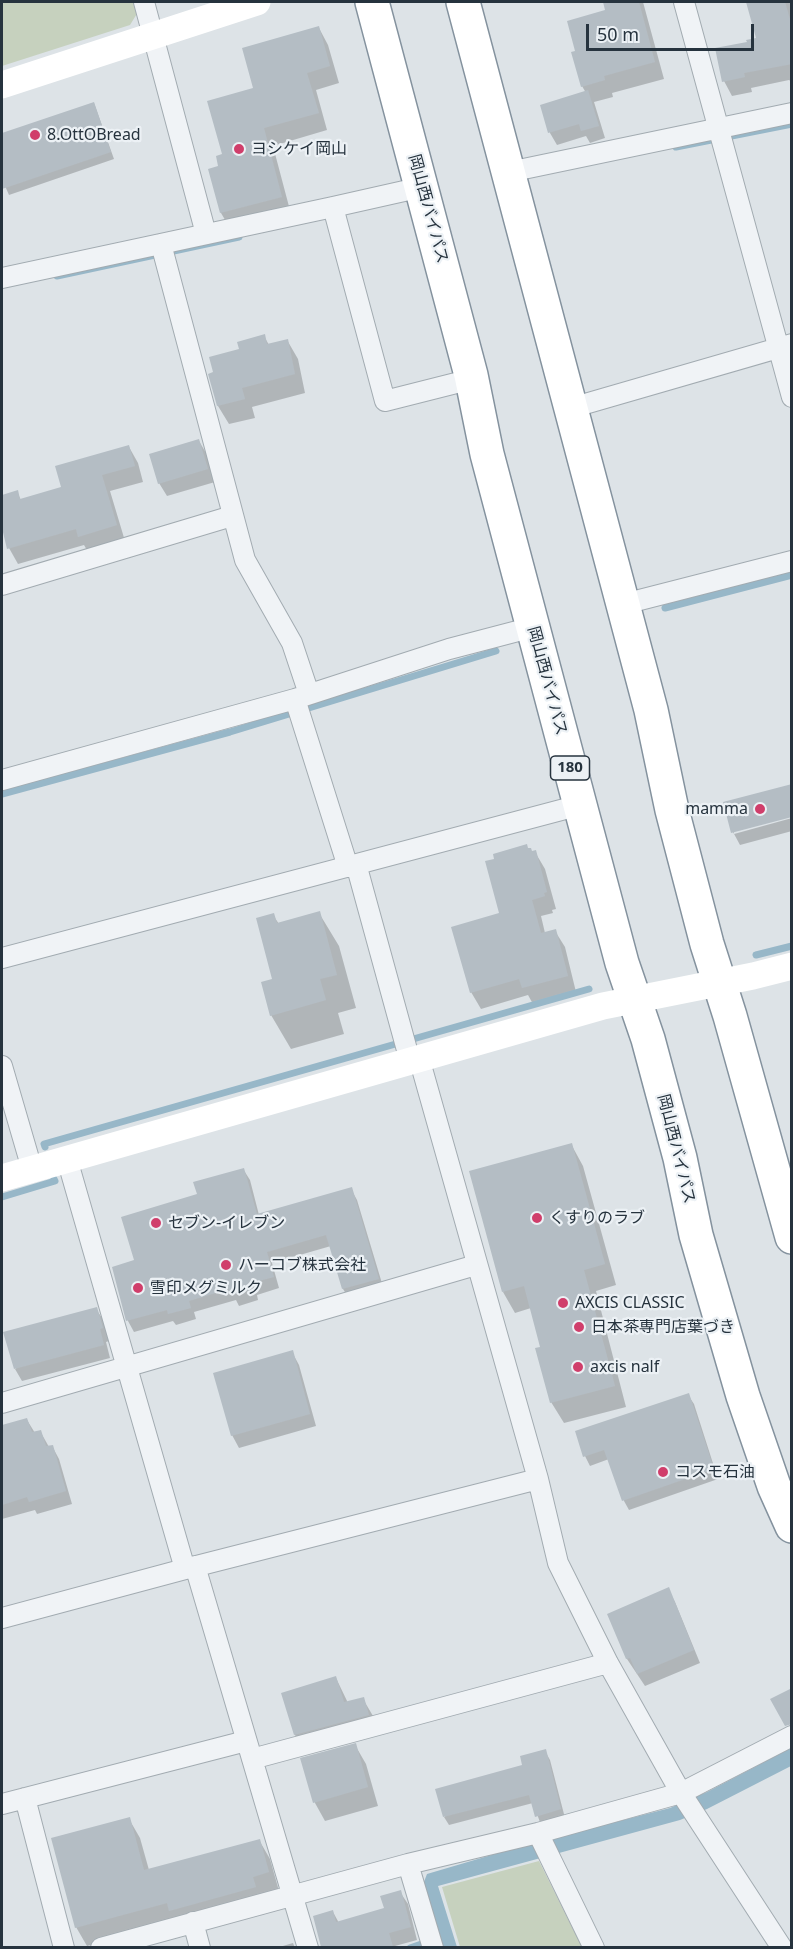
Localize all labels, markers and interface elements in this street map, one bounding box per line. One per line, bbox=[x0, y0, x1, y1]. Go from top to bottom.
scale bar bbox=[589, 12, 757, 50]
text: 50 m bbox=[597, 22, 639, 46]
place label: 8.OttOBread bbox=[47, 125, 141, 145]
marker: 8.OttOBread bbox=[28, 128, 42, 142]
place label: ヨシケイ岡山 bbox=[251, 139, 347, 159]
marker: ヨシケイ岡山 bbox=[232, 142, 246, 156]
street label: 岡山西バイパス bbox=[404, 152, 452, 266]
street label: 岡山西バイパス bbox=[523, 624, 571, 738]
road number: 180 bbox=[550, 756, 590, 780]
place label: mamma bbox=[685, 799, 748, 819]
marker: mamma bbox=[753, 802, 767, 816]
street label: 岡山西バイパス bbox=[653, 1092, 699, 1206]
place label: くすりのラブ bbox=[549, 1208, 645, 1228]
marker: くすりのラブ bbox=[530, 1211, 544, 1225]
place label: セブン-イレブン bbox=[168, 1213, 285, 1233]
marker: セブン-イレブン bbox=[149, 1216, 163, 1230]
place label: ハーコブ株式会社 bbox=[238, 1255, 366, 1275]
marker: ハーコブ株式会社 bbox=[219, 1258, 233, 1272]
place label: 雪印メグミルク bbox=[150, 1278, 262, 1298]
marker: 雪印メグミルク bbox=[131, 1281, 145, 1295]
place label: AXCIS CLASSIC bbox=[575, 1293, 685, 1313]
marker: AXCIS CLASSIC bbox=[556, 1296, 570, 1310]
place label: 日本茶専門店葉づき bbox=[591, 1317, 735, 1337]
marker: 日本茶専門店葉づき bbox=[572, 1320, 586, 1334]
place label: axcis nalf bbox=[590, 1357, 659, 1377]
marker: axcis nalf bbox=[571, 1360, 585, 1374]
place label: コスモ石油 bbox=[675, 1462, 755, 1482]
marker: コスモ石油 bbox=[656, 1465, 670, 1479]

